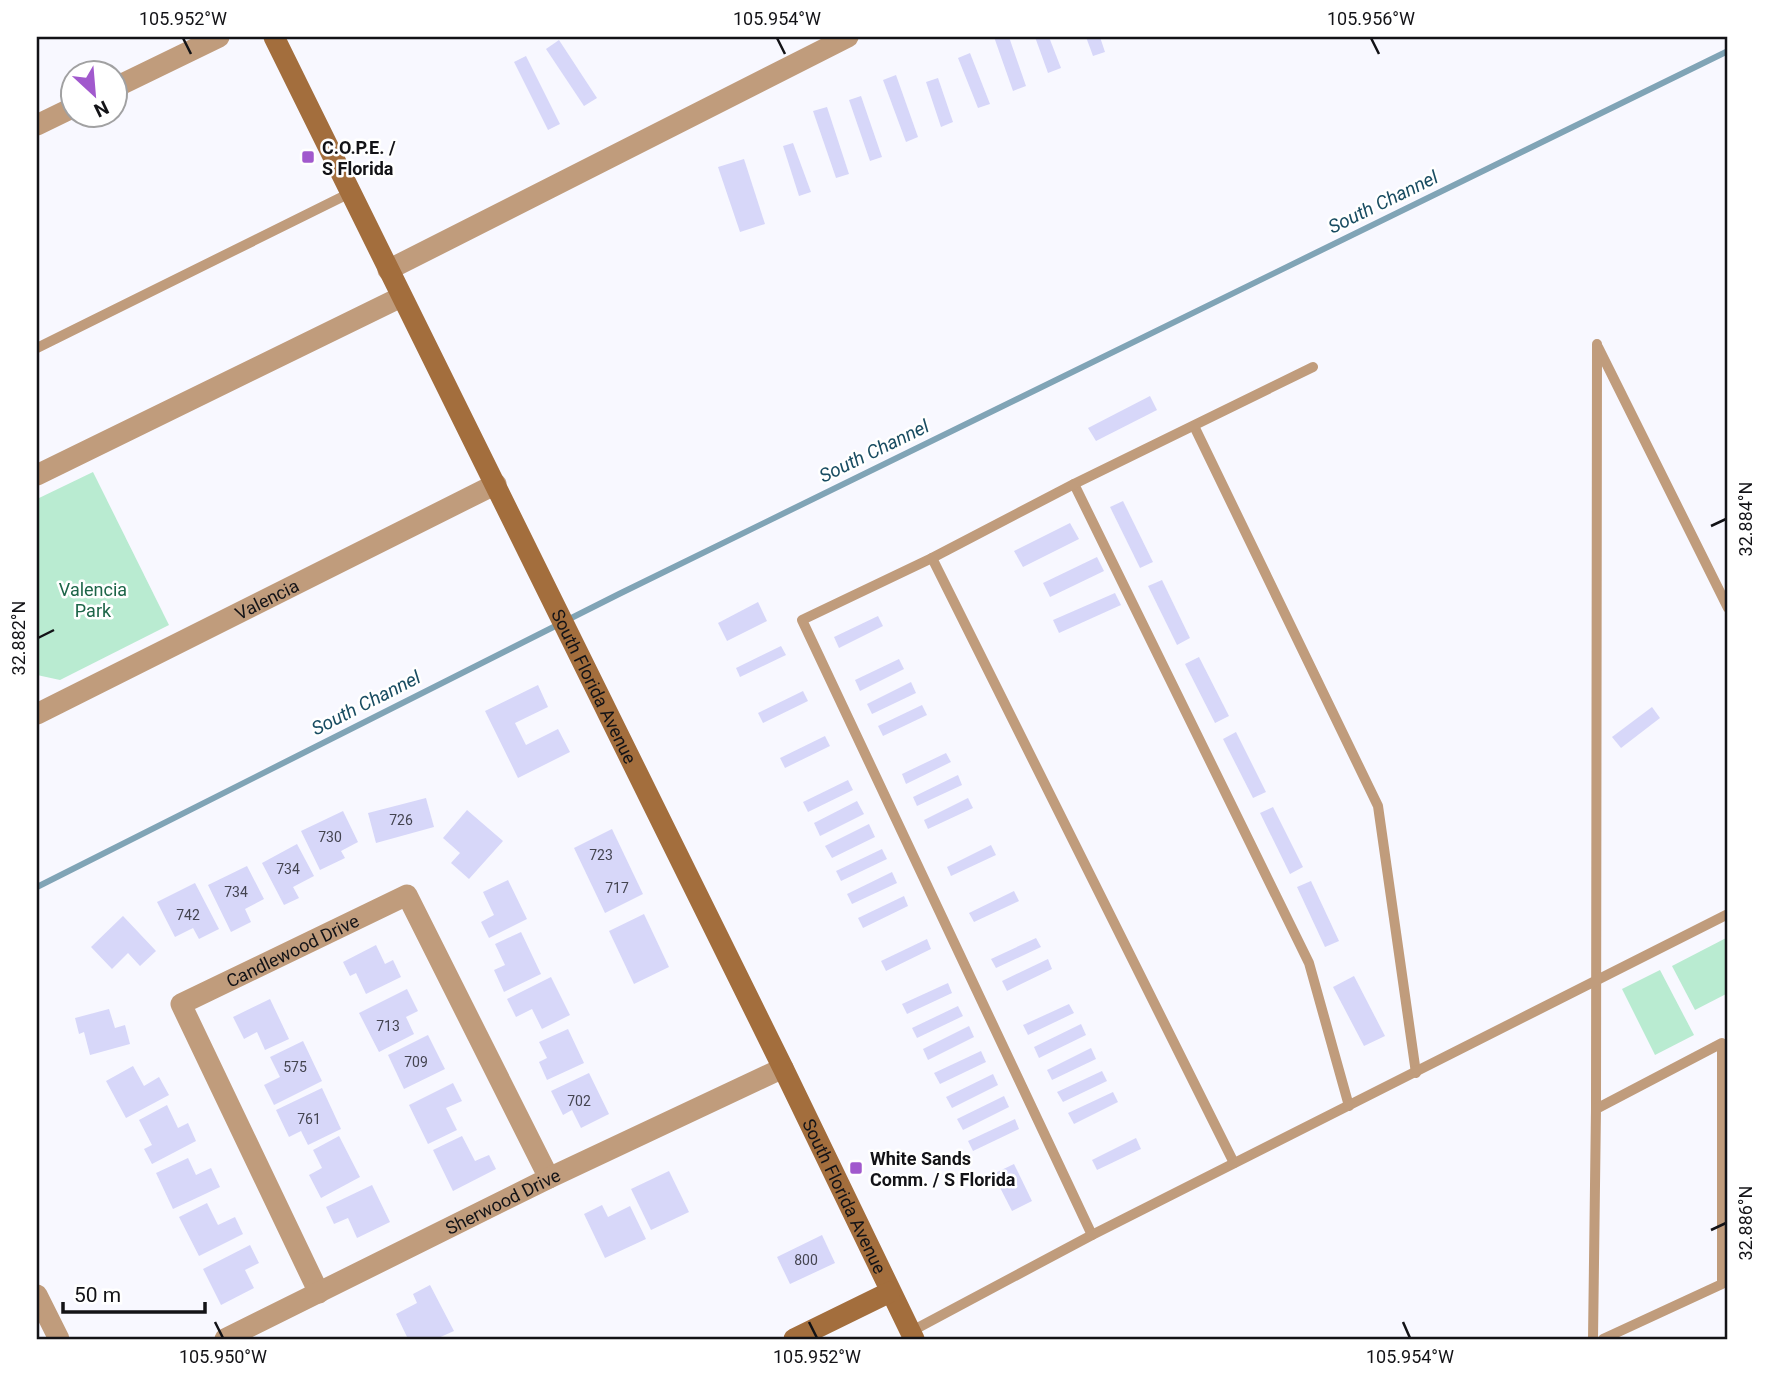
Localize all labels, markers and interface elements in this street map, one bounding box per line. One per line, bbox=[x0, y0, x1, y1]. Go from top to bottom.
text: 105.952°W bbox=[139, 8, 227, 29]
text: 105.954°W bbox=[733, 8, 821, 29]
text: 105.956°W bbox=[1327, 8, 1415, 29]
north arrow bbox=[60, 60, 130, 130]
text: N bbox=[90, 96, 112, 122]
place label: C.O.P.E. / S Florida bbox=[322, 137, 396, 179]
marker: C.O.P.E. / S Florida bbox=[300, 149, 316, 165]
water label: South Channel bbox=[1324, 165, 1442, 238]
water label: South Channel bbox=[815, 414, 933, 487]
text: 32.884°N bbox=[1735, 482, 1756, 556]
street label: Valencia bbox=[232, 574, 302, 624]
park label: Valencia Park bbox=[59, 579, 127, 621]
text: 32.882°N bbox=[8, 601, 29, 675]
street label: South Florida Avenue bbox=[548, 606, 641, 767]
water label: South Channel bbox=[308, 665, 425, 740]
house number: 726 bbox=[389, 812, 413, 828]
house number: 730 bbox=[318, 829, 342, 845]
house number: 723 bbox=[589, 847, 613, 863]
house number: 734 bbox=[276, 861, 300, 877]
house number: 717 bbox=[605, 880, 629, 896]
house number: 734 bbox=[224, 884, 248, 900]
house number: 742 bbox=[176, 907, 200, 923]
street label: Candlewood Drive bbox=[223, 909, 362, 991]
house number: 713 bbox=[376, 1018, 400, 1034]
house number: 709 bbox=[404, 1054, 428, 1070]
house number: 575 bbox=[283, 1059, 307, 1075]
house number: 702 bbox=[567, 1093, 591, 1109]
house number: 761 bbox=[297, 1111, 321, 1127]
street label: South Florida Avenue bbox=[799, 1115, 891, 1277]
place label: White Sands Comm. / S Florida bbox=[870, 1148, 1016, 1190]
marker: White Sands Comm. / S Florida bbox=[848, 1160, 864, 1176]
street label: Sherwood Drive bbox=[442, 1164, 563, 1238]
text: 32.886°N bbox=[1735, 1186, 1756, 1260]
house number: 800 bbox=[794, 1252, 818, 1268]
scale bar bbox=[63, 1271, 205, 1315]
text: 50 m bbox=[74, 1283, 121, 1307]
text: 105.950°W bbox=[179, 1346, 267, 1367]
text: 105.952°W bbox=[773, 1346, 861, 1367]
text: 105.954°W bbox=[1366, 1346, 1454, 1367]

